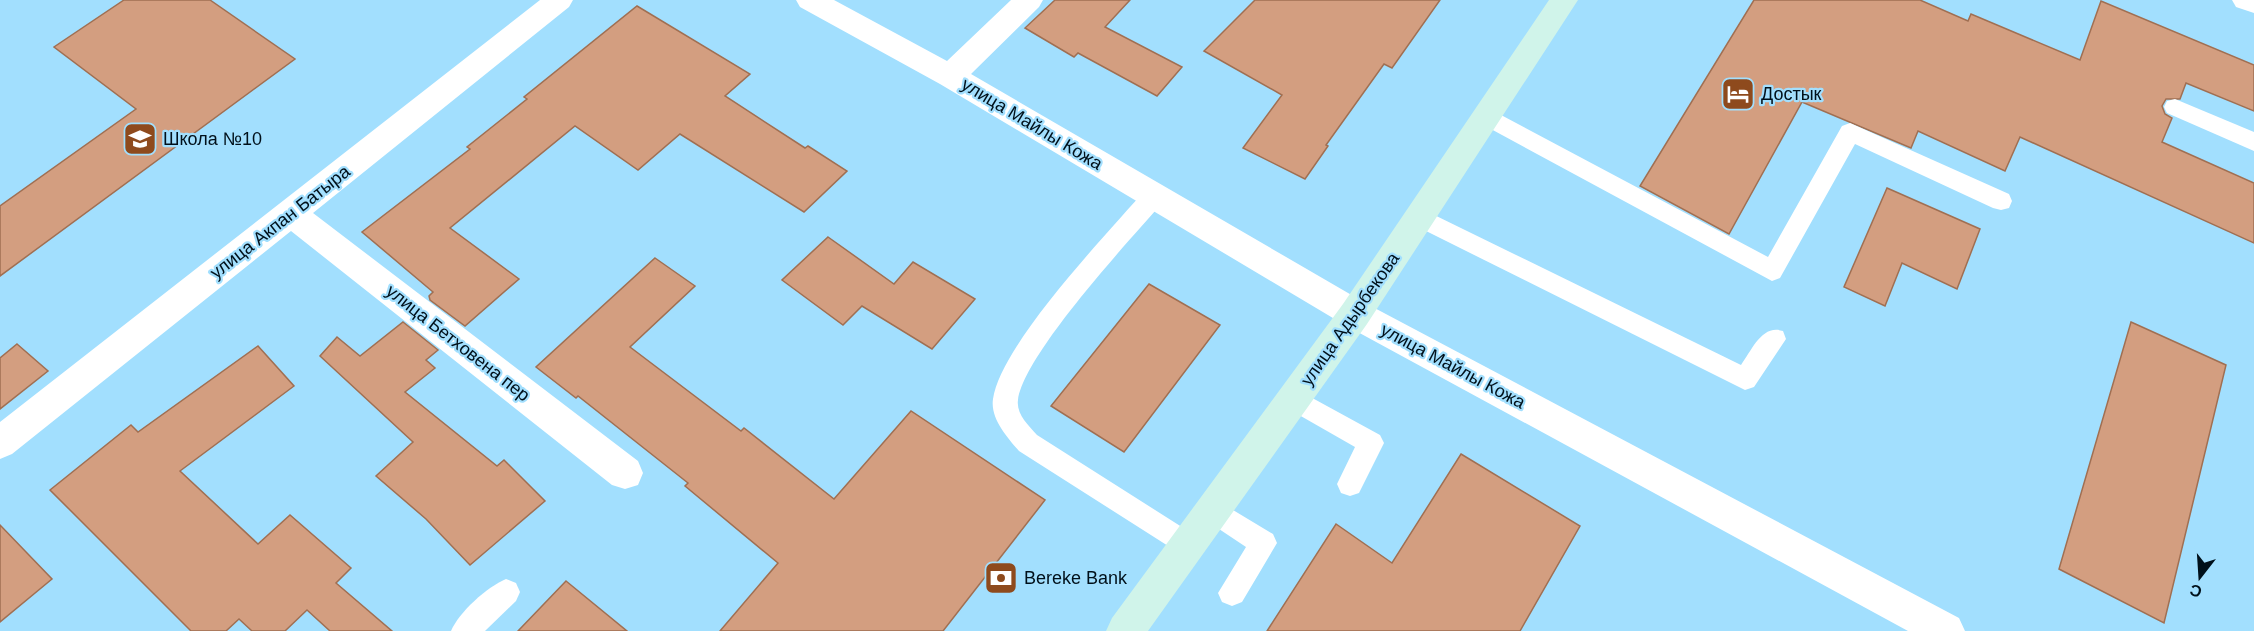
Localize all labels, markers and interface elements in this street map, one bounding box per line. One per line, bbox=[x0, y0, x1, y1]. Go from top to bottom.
street label: улица Майлы Кожа bbox=[958, 74, 1107, 174]
hotel icon: Достык bbox=[1720, 76, 1756, 112]
place label: Достык bbox=[1761, 84, 1822, 104]
school or university icon: Школа №10 bbox=[122, 121, 158, 157]
place label: Школа №10 bbox=[163, 129, 262, 149]
street label: улица Акпан Батыра bbox=[206, 161, 355, 283]
street label: улица Адырбекова bbox=[1297, 248, 1404, 389]
street label: улица Бетховена пер bbox=[382, 281, 534, 405]
street label: улица Майлы Кожа bbox=[1377, 319, 1529, 413]
north arrow bbox=[2170, 547, 2230, 607]
bank icon: Bereke Bank bbox=[983, 560, 1019, 596]
place label: Bereke Bank bbox=[1024, 568, 1128, 588]
text: С bbox=[2187, 581, 2204, 601]

